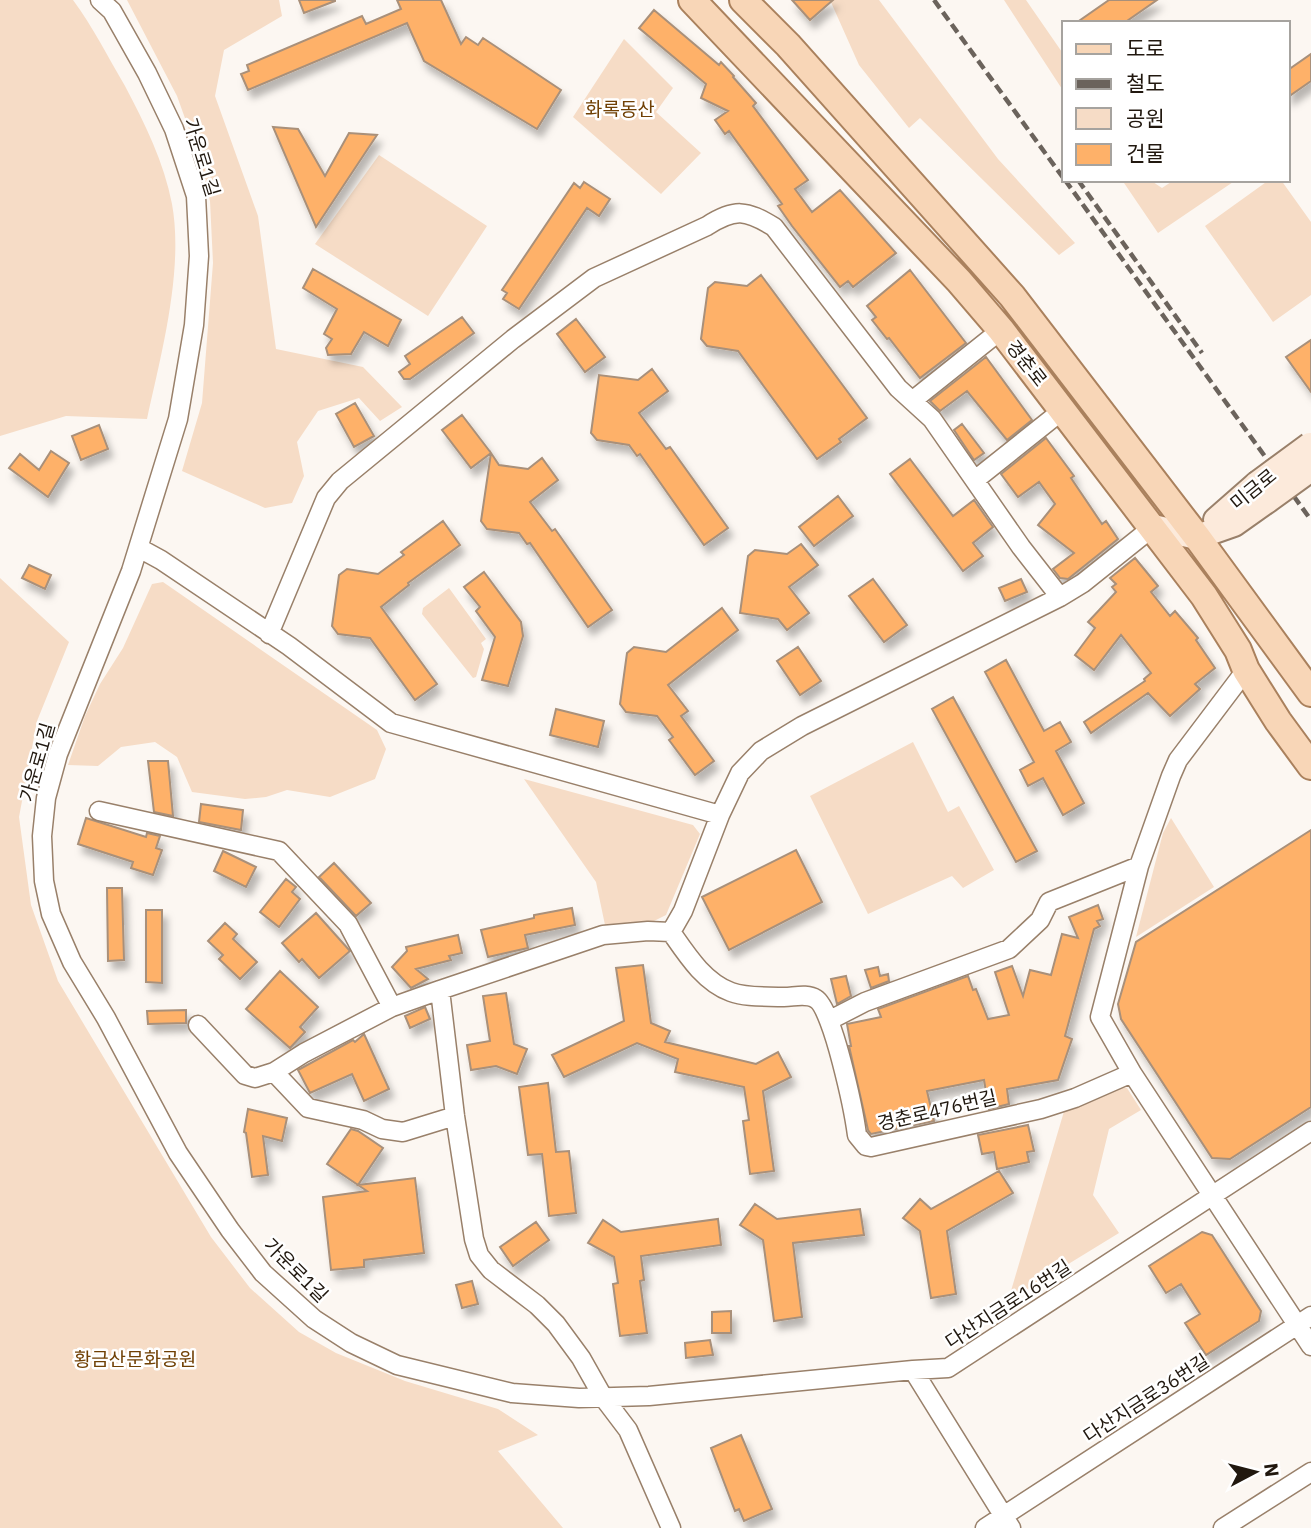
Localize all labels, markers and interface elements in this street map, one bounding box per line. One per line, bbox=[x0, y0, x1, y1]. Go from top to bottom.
legend bbox=[1062, 21, 1290, 182]
text: 도로 bbox=[1126, 34, 1165, 62]
text: 철도 bbox=[1126, 69, 1165, 97]
park label: 화록동산 bbox=[585, 97, 655, 121]
text: 공원 bbox=[1126, 104, 1165, 132]
street label: 가운로1길 bbox=[179, 115, 225, 199]
text: 건물 bbox=[1126, 139, 1165, 167]
street label: 경춘로 bbox=[1001, 335, 1053, 391]
street label: 미금로 bbox=[1225, 463, 1281, 515]
street label: 가운로1길 bbox=[14, 720, 60, 804]
street label: 경춘로476번길 bbox=[875, 1085, 999, 1135]
street label: 가운로1길 bbox=[259, 1233, 333, 1307]
street label: 다산지금로16번길 bbox=[941, 1254, 1075, 1354]
park label: 황금산문화공원 bbox=[74, 1347, 196, 1371]
street label: 다산지금로36번길 bbox=[1079, 1348, 1213, 1448]
north arrow bbox=[1220, 1437, 1290, 1507]
text: N bbox=[1259, 1462, 1285, 1478]

